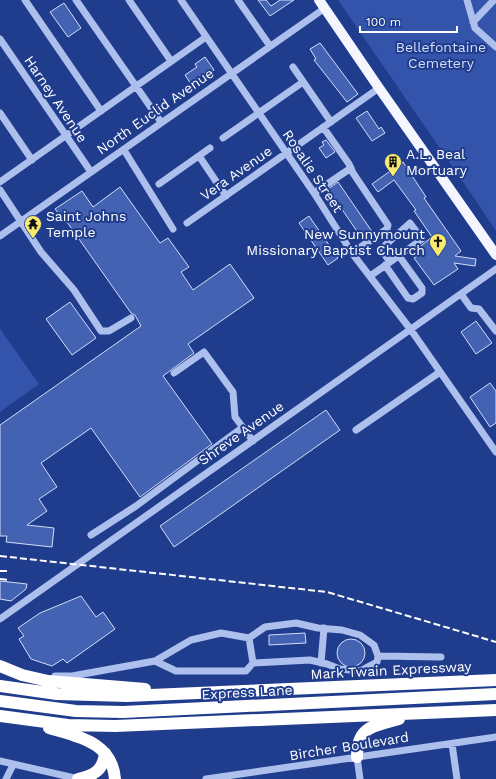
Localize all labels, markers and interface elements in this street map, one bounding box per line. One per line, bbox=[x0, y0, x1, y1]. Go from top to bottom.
scale bar bbox=[360, 8, 457, 34]
text: 100 m bbox=[366, 15, 401, 29]
park label: Bellefontaine Cemetery bbox=[396, 39, 486, 71]
street label: Harney Avenue bbox=[21, 53, 91, 145]
street label: North Euclid Avenue bbox=[94, 65, 216, 157]
street label: Rosalie Street bbox=[280, 127, 346, 215]
street label: Vera Avenue bbox=[197, 143, 275, 203]
place label: A.L. Beal Mortuary bbox=[406, 146, 468, 178]
building icon: A.L. Beal Mortuary bbox=[383, 152, 403, 177]
place label: Saint Johns Temple bbox=[46, 208, 126, 240]
temple icon: Saint Johns Temple bbox=[23, 214, 43, 239]
place label: New Sunnymount Missionary Baptist Church bbox=[246, 226, 425, 258]
church icon: New Sunnymount Missionary Baptist Church bbox=[428, 232, 448, 257]
street label: Shreve Avenue bbox=[195, 398, 287, 468]
street label: Mark Twain Expressway bbox=[310, 658, 473, 682]
street label: Express Lane bbox=[201, 682, 293, 702]
street label: Bircher Boulevard bbox=[288, 729, 410, 763]

